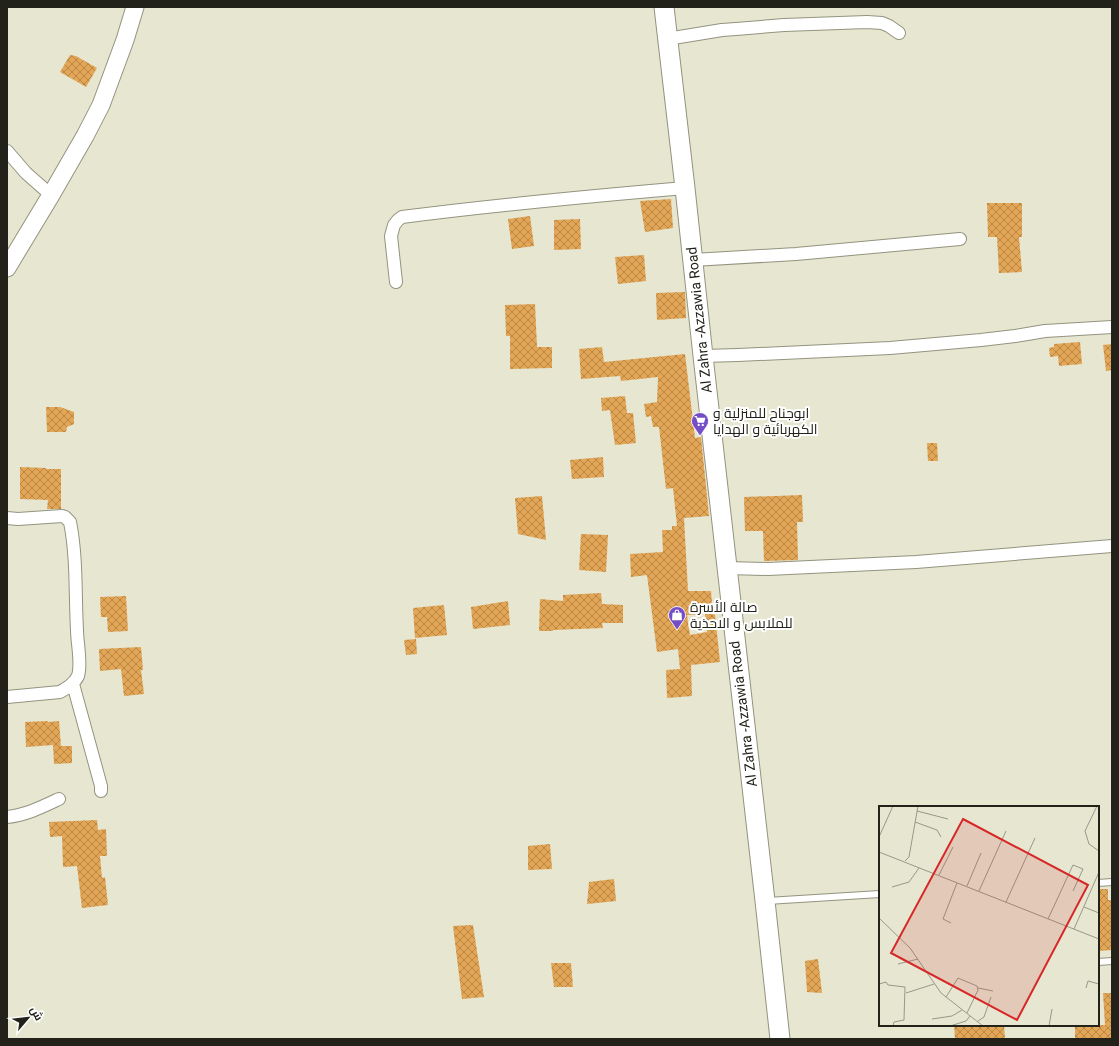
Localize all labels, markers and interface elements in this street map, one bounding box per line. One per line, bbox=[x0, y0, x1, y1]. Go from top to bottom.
street label: Al Zahra -Azzawia Road bbox=[683, 246, 715, 394]
place label: ابوجناح للمنزلية و الكهربائية و الهدايا bbox=[713, 405, 818, 437]
supermarket icon: ابوجناح للمنزلية و الكهربائية و الهدايا bbox=[690, 411, 710, 436]
place label: صالة الأسرة للملابس و الاحذية bbox=[690, 599, 793, 631]
shop icon: صالة الأسرة للملابس و الاحذية bbox=[667, 605, 687, 630]
street label: Al Zahra -Azzawia Road bbox=[726, 640, 760, 788]
inset map bbox=[879, 806, 1099, 1026]
north arrow bbox=[8, 998, 48, 1038]
text: ش bbox=[27, 1004, 45, 1023]

